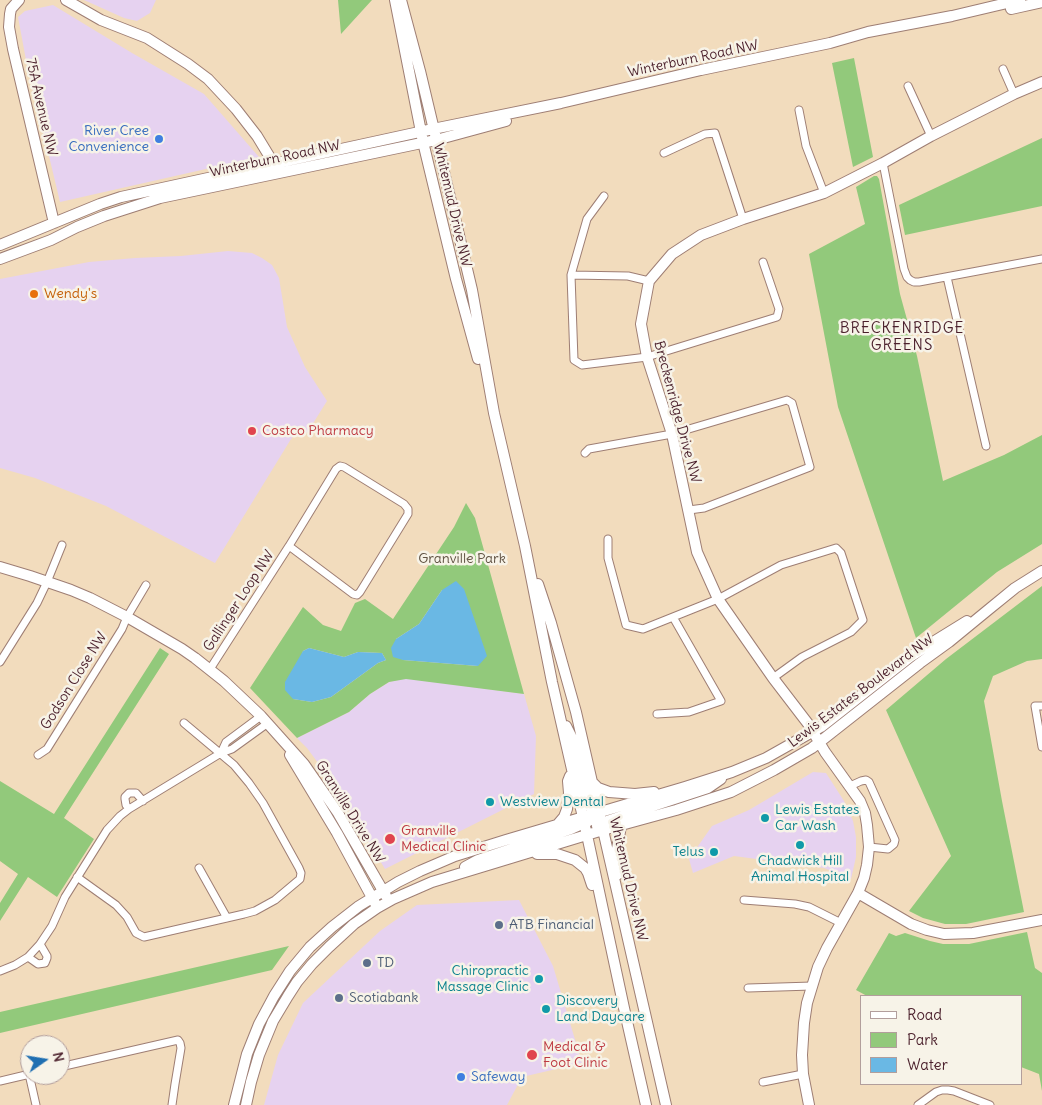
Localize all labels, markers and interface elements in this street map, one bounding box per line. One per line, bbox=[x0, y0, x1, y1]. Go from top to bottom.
street label: Winterburn Road NW bbox=[626, 37, 760, 81]
street label: 75A Avenue NW bbox=[22, 56, 60, 158]
place label: River Cree Convenience bbox=[68, 123, 149, 156]
marker: River Cree Convenience bbox=[153, 133, 165, 145]
street label: Winterburn Road NW bbox=[208, 137, 342, 181]
street label: Whitemud Drive NW bbox=[430, 141, 474, 269]
place label: Wendy's bbox=[44, 286, 97, 302]
marker: Wendy's bbox=[28, 288, 40, 300]
district label: BRECKENRIDGE GREENS bbox=[838, 320, 966, 355]
street label: Breckenridge Drive NW bbox=[650, 339, 704, 485]
place label: Costco Pharmacy bbox=[262, 423, 374, 439]
marker: Costco Pharmacy bbox=[246, 425, 258, 437]
street label: Gallinger Loop NW bbox=[200, 547, 278, 655]
park label: Granville Park bbox=[418, 551, 506, 567]
street label: Godson Close NW bbox=[37, 629, 111, 733]
street label: Lewis Estates Boulevard NW bbox=[785, 631, 937, 751]
street label: Granville Drive NW bbox=[312, 758, 388, 866]
place label: Westview Dental bbox=[500, 794, 604, 810]
marker: Westview Dental bbox=[484, 796, 496, 808]
place label: Lewis Estates Car Wash bbox=[775, 802, 859, 834]
marker: Lewis Estates Car Wash bbox=[759, 812, 771, 824]
street label: Whitemud Drive NW bbox=[606, 815, 650, 943]
place label: Granville Medical Clinic bbox=[401, 823, 486, 856]
marker: Granville Medical Clinic bbox=[383, 832, 397, 846]
marker: Chadwick Hill Animal Hospital bbox=[794, 839, 806, 851]
place label: Telus bbox=[672, 844, 704, 860]
marker: Telus bbox=[708, 846, 720, 858]
place label: Chadwick Hill Animal Hospital bbox=[751, 853, 849, 886]
place label: ATB Financial bbox=[509, 917, 594, 933]
marker: ATB Financial bbox=[493, 919, 505, 931]
place label: TD bbox=[377, 955, 394, 971]
marker: TD bbox=[361, 957, 373, 969]
place label: Chiropractic Massage Clinic bbox=[437, 963, 529, 996]
marker: Chiropractic Massage Clinic bbox=[533, 973, 545, 985]
place label: Scotiabank bbox=[349, 990, 418, 1006]
marker: Scotiabank bbox=[333, 992, 345, 1004]
place label: Discovery Land Daycare bbox=[556, 993, 645, 1026]
legend bbox=[860, 995, 1022, 1085]
marker: Discovery Land Daycare bbox=[540, 1003, 552, 1015]
text: Road bbox=[907, 1005, 942, 1024]
text: Park bbox=[907, 1030, 938, 1049]
north arrow bbox=[20, 1035, 70, 1085]
place label: Medical & Foot Clinic bbox=[543, 1039, 608, 1072]
marker: Medical & Foot Clinic bbox=[525, 1048, 539, 1062]
text: N bbox=[49, 1050, 69, 1064]
text: Water bbox=[907, 1055, 948, 1074]
place label: Safeway bbox=[471, 1069, 525, 1085]
marker: Safeway bbox=[455, 1071, 467, 1083]

